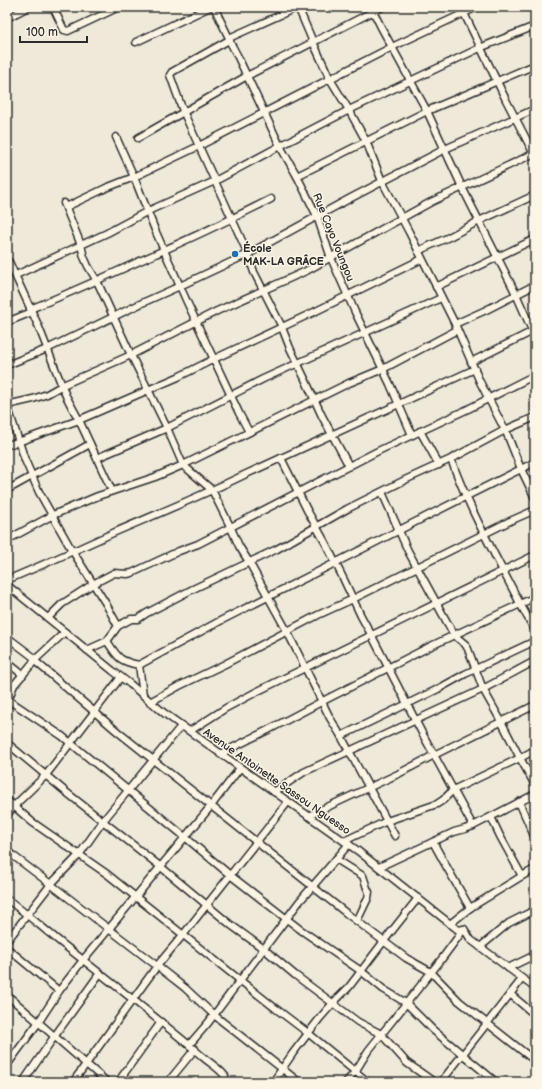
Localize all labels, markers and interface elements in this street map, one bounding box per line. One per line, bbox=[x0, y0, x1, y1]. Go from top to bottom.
scale bar bbox=[20, 18, 87, 44]
text: 100 m bbox=[26, 25, 58, 40]
street label: Rue Cayo Voungou bbox=[310, 191, 357, 283]
place label: École MAK-LA GRÂCE bbox=[243, 241, 324, 268]
marker: École MAK-LA GRÂCE bbox=[230, 249, 240, 259]
street label: Avenue Antoinette Sassou Nguesso bbox=[201, 725, 353, 837]

